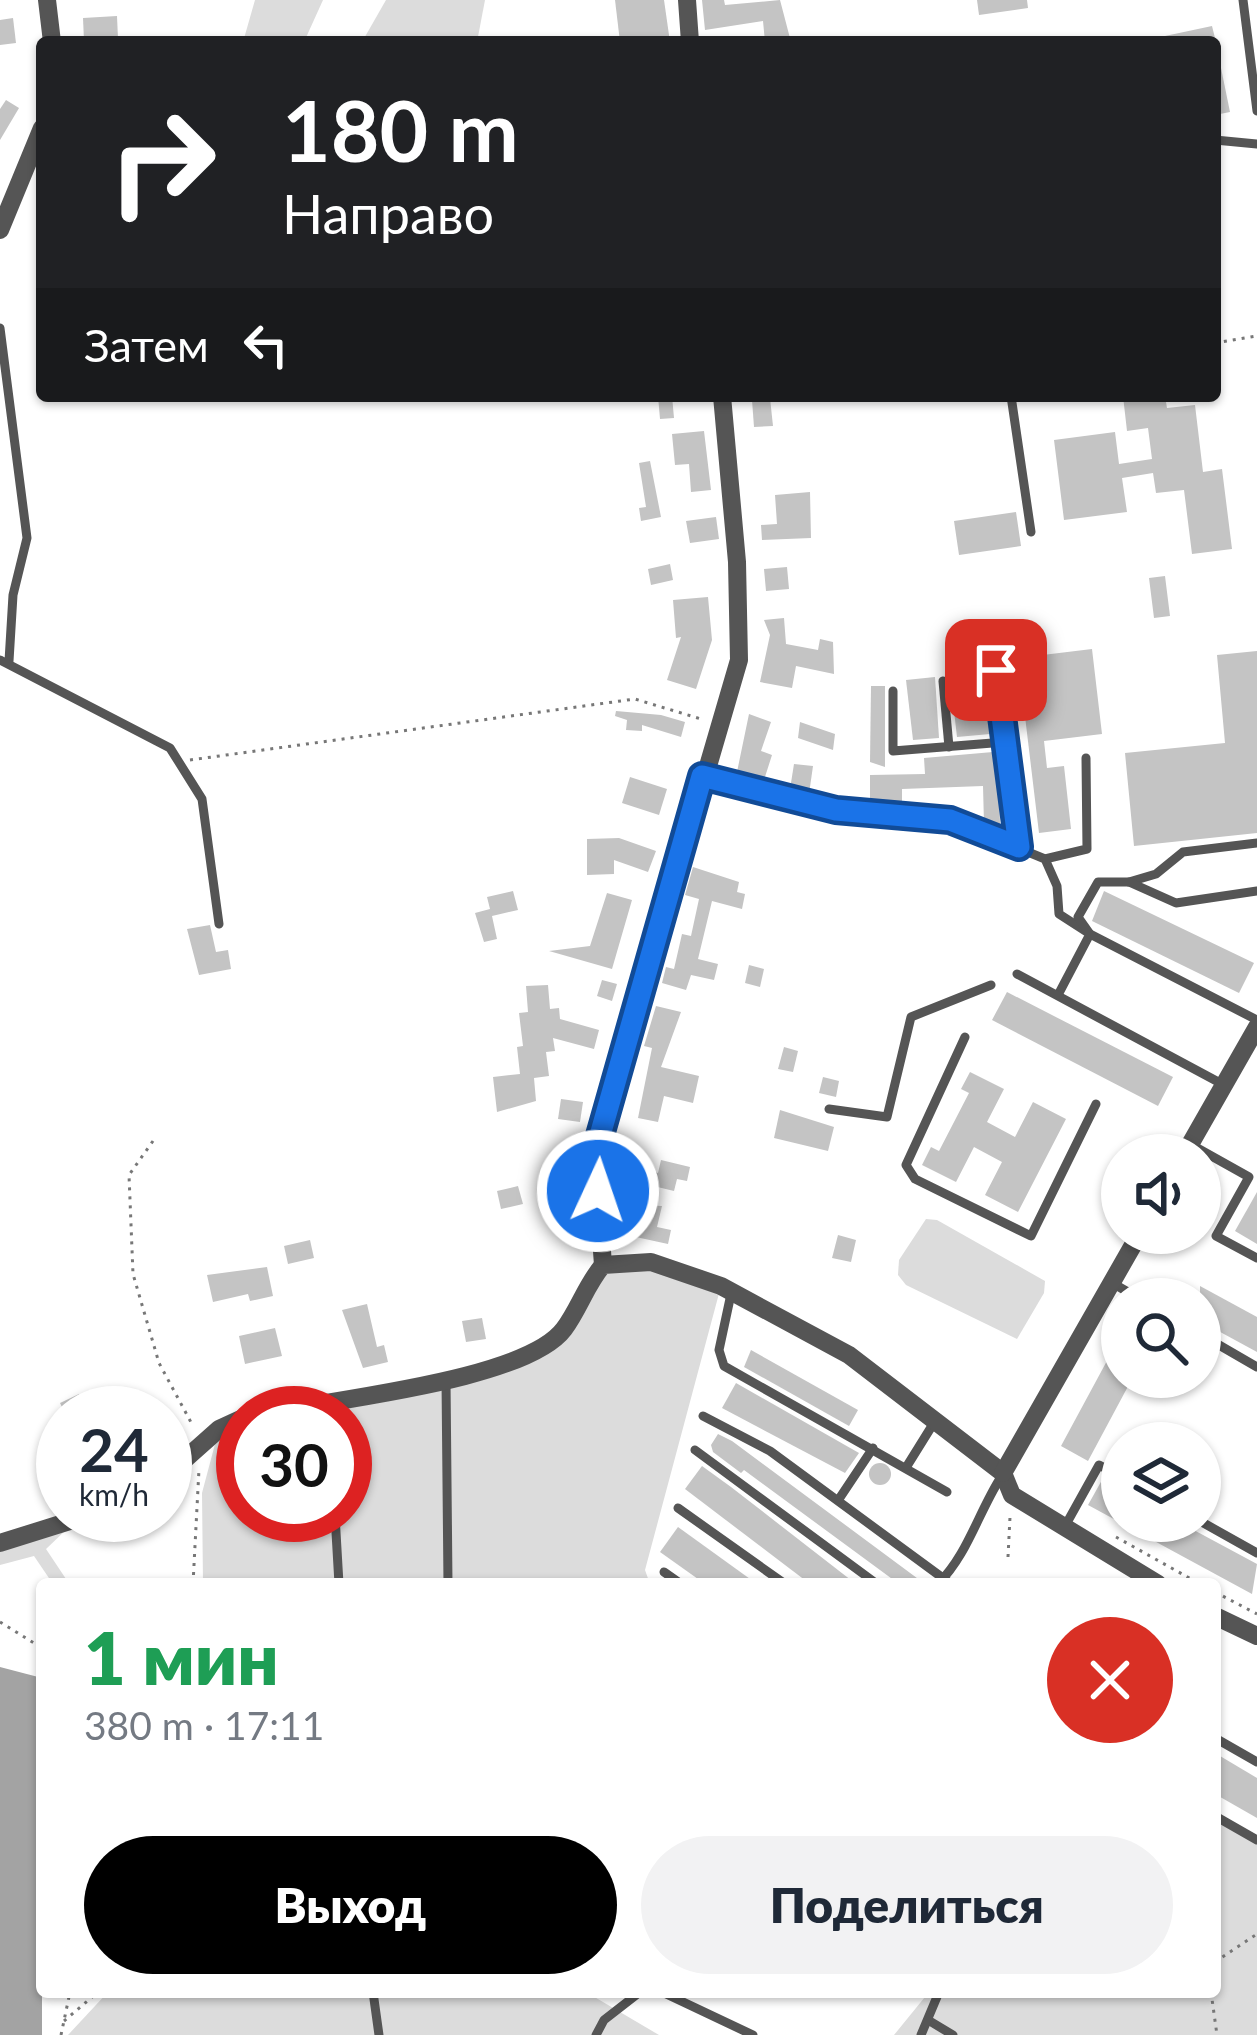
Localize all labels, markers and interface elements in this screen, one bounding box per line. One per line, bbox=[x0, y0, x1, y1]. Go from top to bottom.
text: 180 m bbox=[282, 79, 519, 180]
icon: right bbox=[84, 84, 240, 240]
text: Направо bbox=[282, 181, 494, 246]
icon: left bbox=[233, 312, 299, 378]
text: Затем bbox=[84, 318, 209, 372]
pin bbox=[945, 619, 1047, 721]
icon: arrive bbox=[963, 637, 1029, 703]
position arrow bbox=[535, 1128, 661, 1254]
map controls bbox=[1101, 1134, 1221, 1542]
button: sound bbox=[1101, 1134, 1221, 1254]
button: search bbox=[1101, 1278, 1221, 1398]
speed limit sign: 30 bbox=[216, 1386, 372, 1542]
text: 24 bbox=[79, 1413, 149, 1485]
button: layers bbox=[1101, 1422, 1221, 1542]
text: km/h bbox=[79, 1476, 149, 1512]
text: 1 мин bbox=[84, 1614, 279, 1700]
button: close bbox=[1047, 1617, 1173, 1743]
text: 380 m · 17:11 bbox=[84, 1702, 324, 1748]
button: Выход bbox=[84, 1836, 617, 1974]
button: Поделиться bbox=[641, 1836, 1173, 1974]

